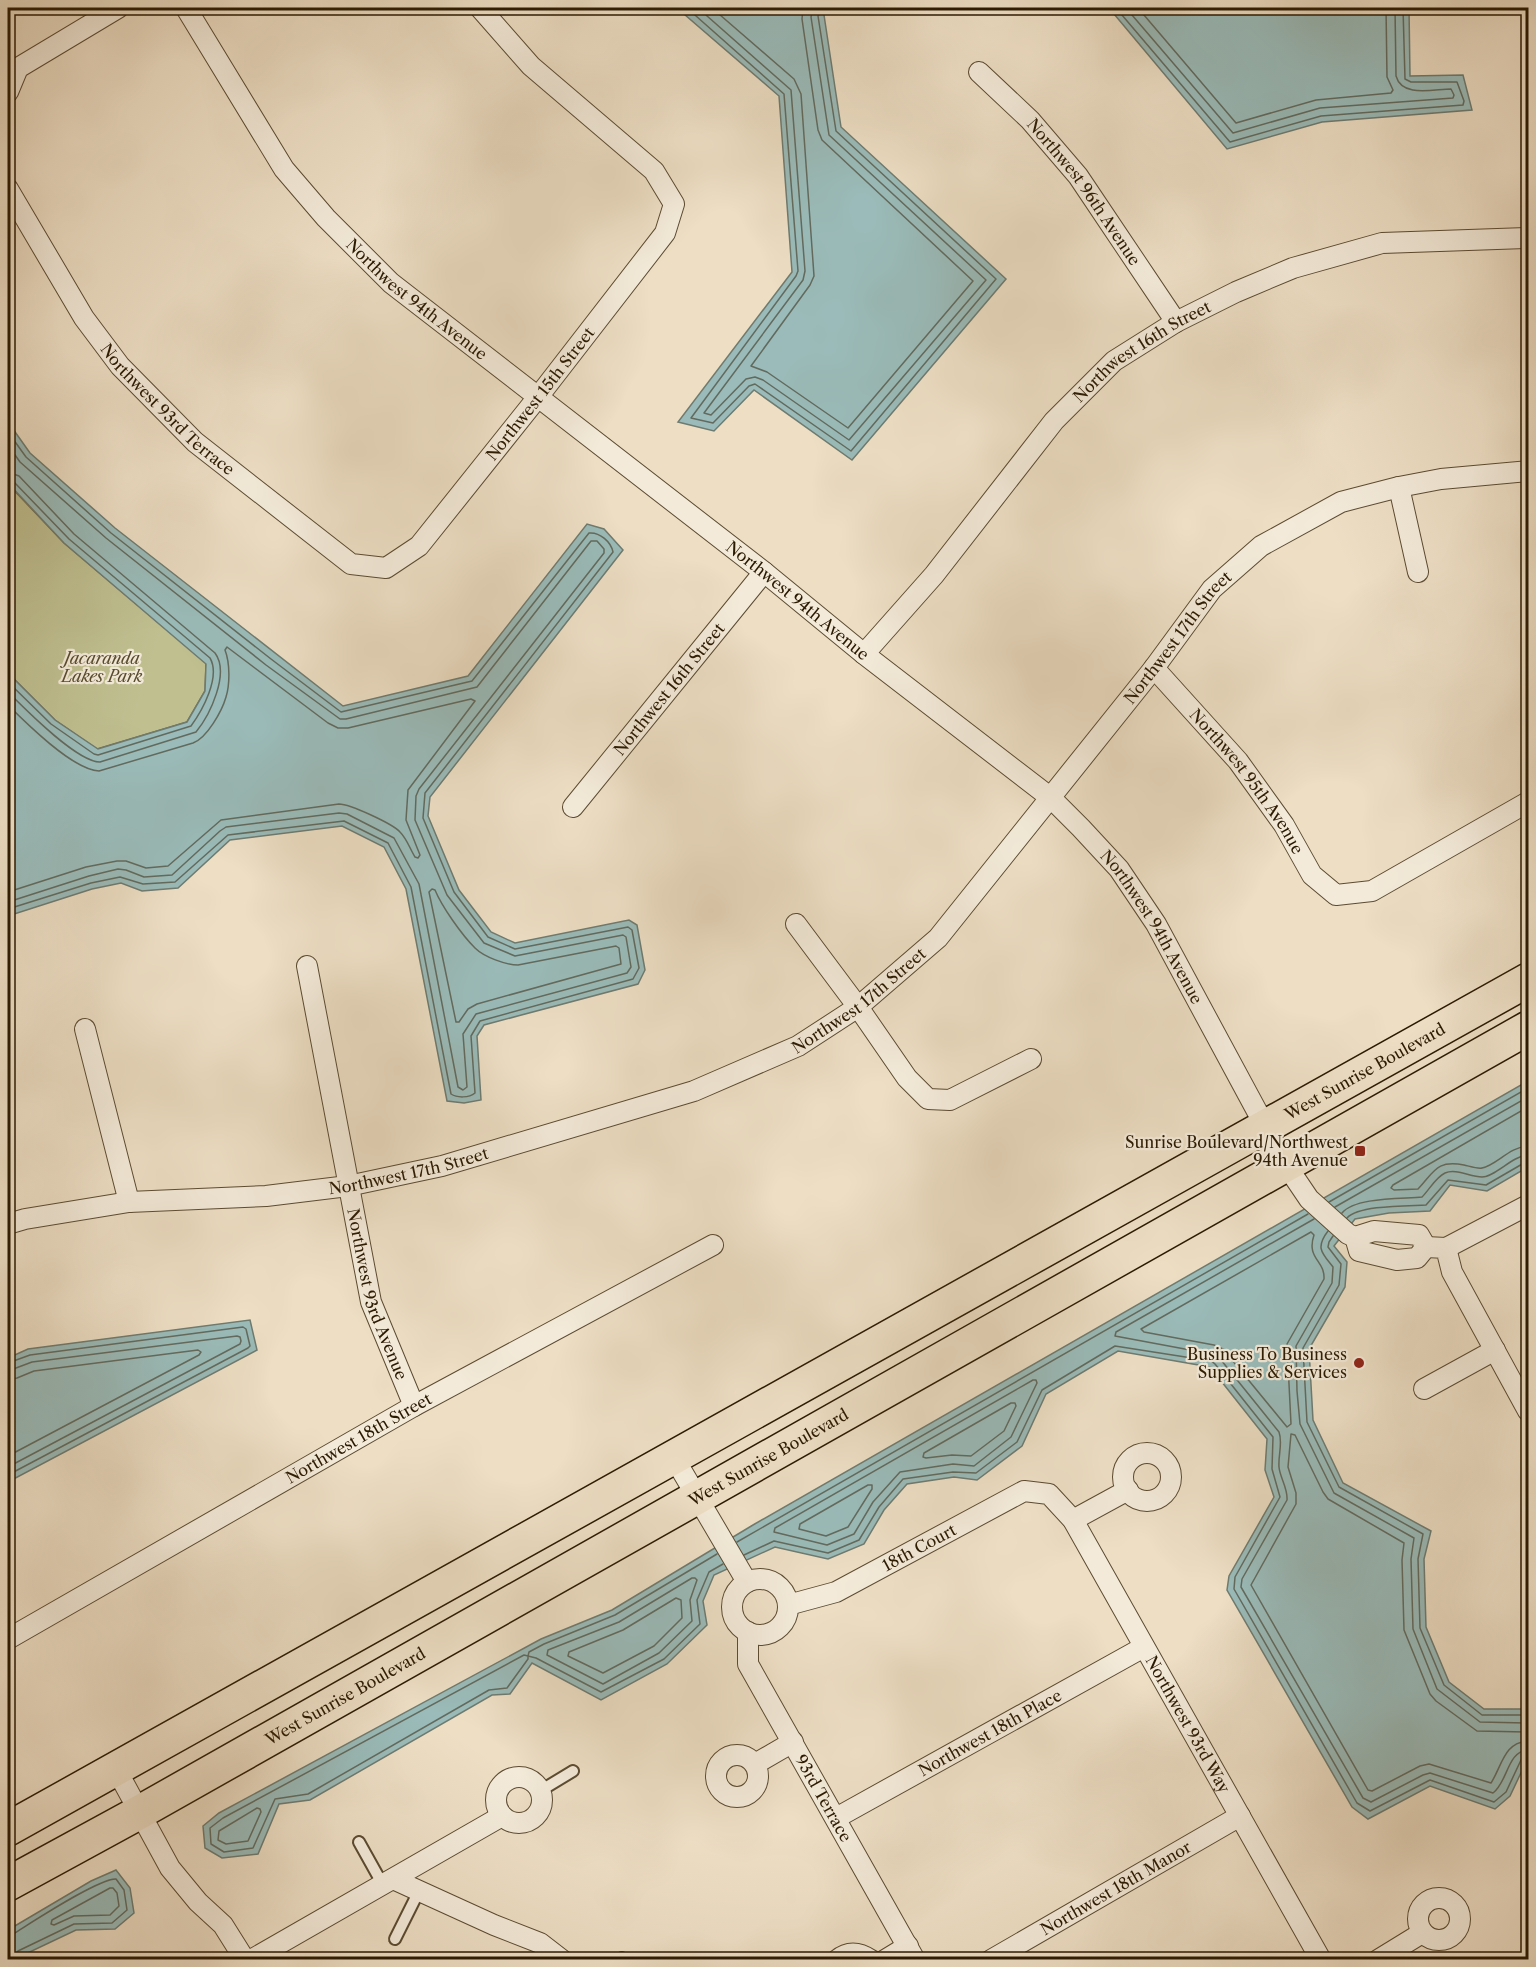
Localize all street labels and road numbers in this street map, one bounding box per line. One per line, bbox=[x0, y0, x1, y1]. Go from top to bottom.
street label: Northwest 96th Avenue bbox=[1023, 114, 1145, 269]
street label: Northwest 94th Avenue bbox=[342, 234, 491, 364]
street label: Northwest 16th Street bbox=[1069, 296, 1214, 406]
street label: Northwest 15th Street bbox=[481, 323, 599, 464]
street label: Northwest 93rd Terrace bbox=[96, 339, 239, 479]
street label: Northwest 94th Avenue bbox=[722, 537, 873, 664]
street label: Northwest 17th Street bbox=[1119, 566, 1236, 708]
street label: Northwest 16th Street bbox=[609, 619, 729, 759]
street label: Northwest 95th Avenue bbox=[1186, 705, 1308, 858]
street label: Northwest 94th Avenue bbox=[1096, 846, 1207, 1007]
street label: Northwest 17th Street bbox=[788, 943, 930, 1058]
street label: West Sunrise Boulevard bbox=[1280, 1018, 1449, 1124]
street label: Northwest 17th Street bbox=[327, 1143, 491, 1198]
street label: Northwest 93rd Avenue bbox=[343, 1207, 412, 1383]
street label: Northwest 18th Street bbox=[282, 1388, 435, 1488]
street label: West Sunrise Boulevard bbox=[684, 1404, 852, 1511]
street label: 18th Court bbox=[879, 1519, 960, 1575]
street label: West Sunrise Boulevard bbox=[261, 1643, 429, 1750]
street label: Northwest 93rd Way bbox=[1141, 1652, 1235, 1797]
street label: Northwest 18th Place bbox=[915, 1685, 1065, 1780]
street label: 93rd Terrace bbox=[791, 1751, 856, 1845]
street label: Northwest 18th Manor bbox=[1037, 1836, 1195, 1939]

